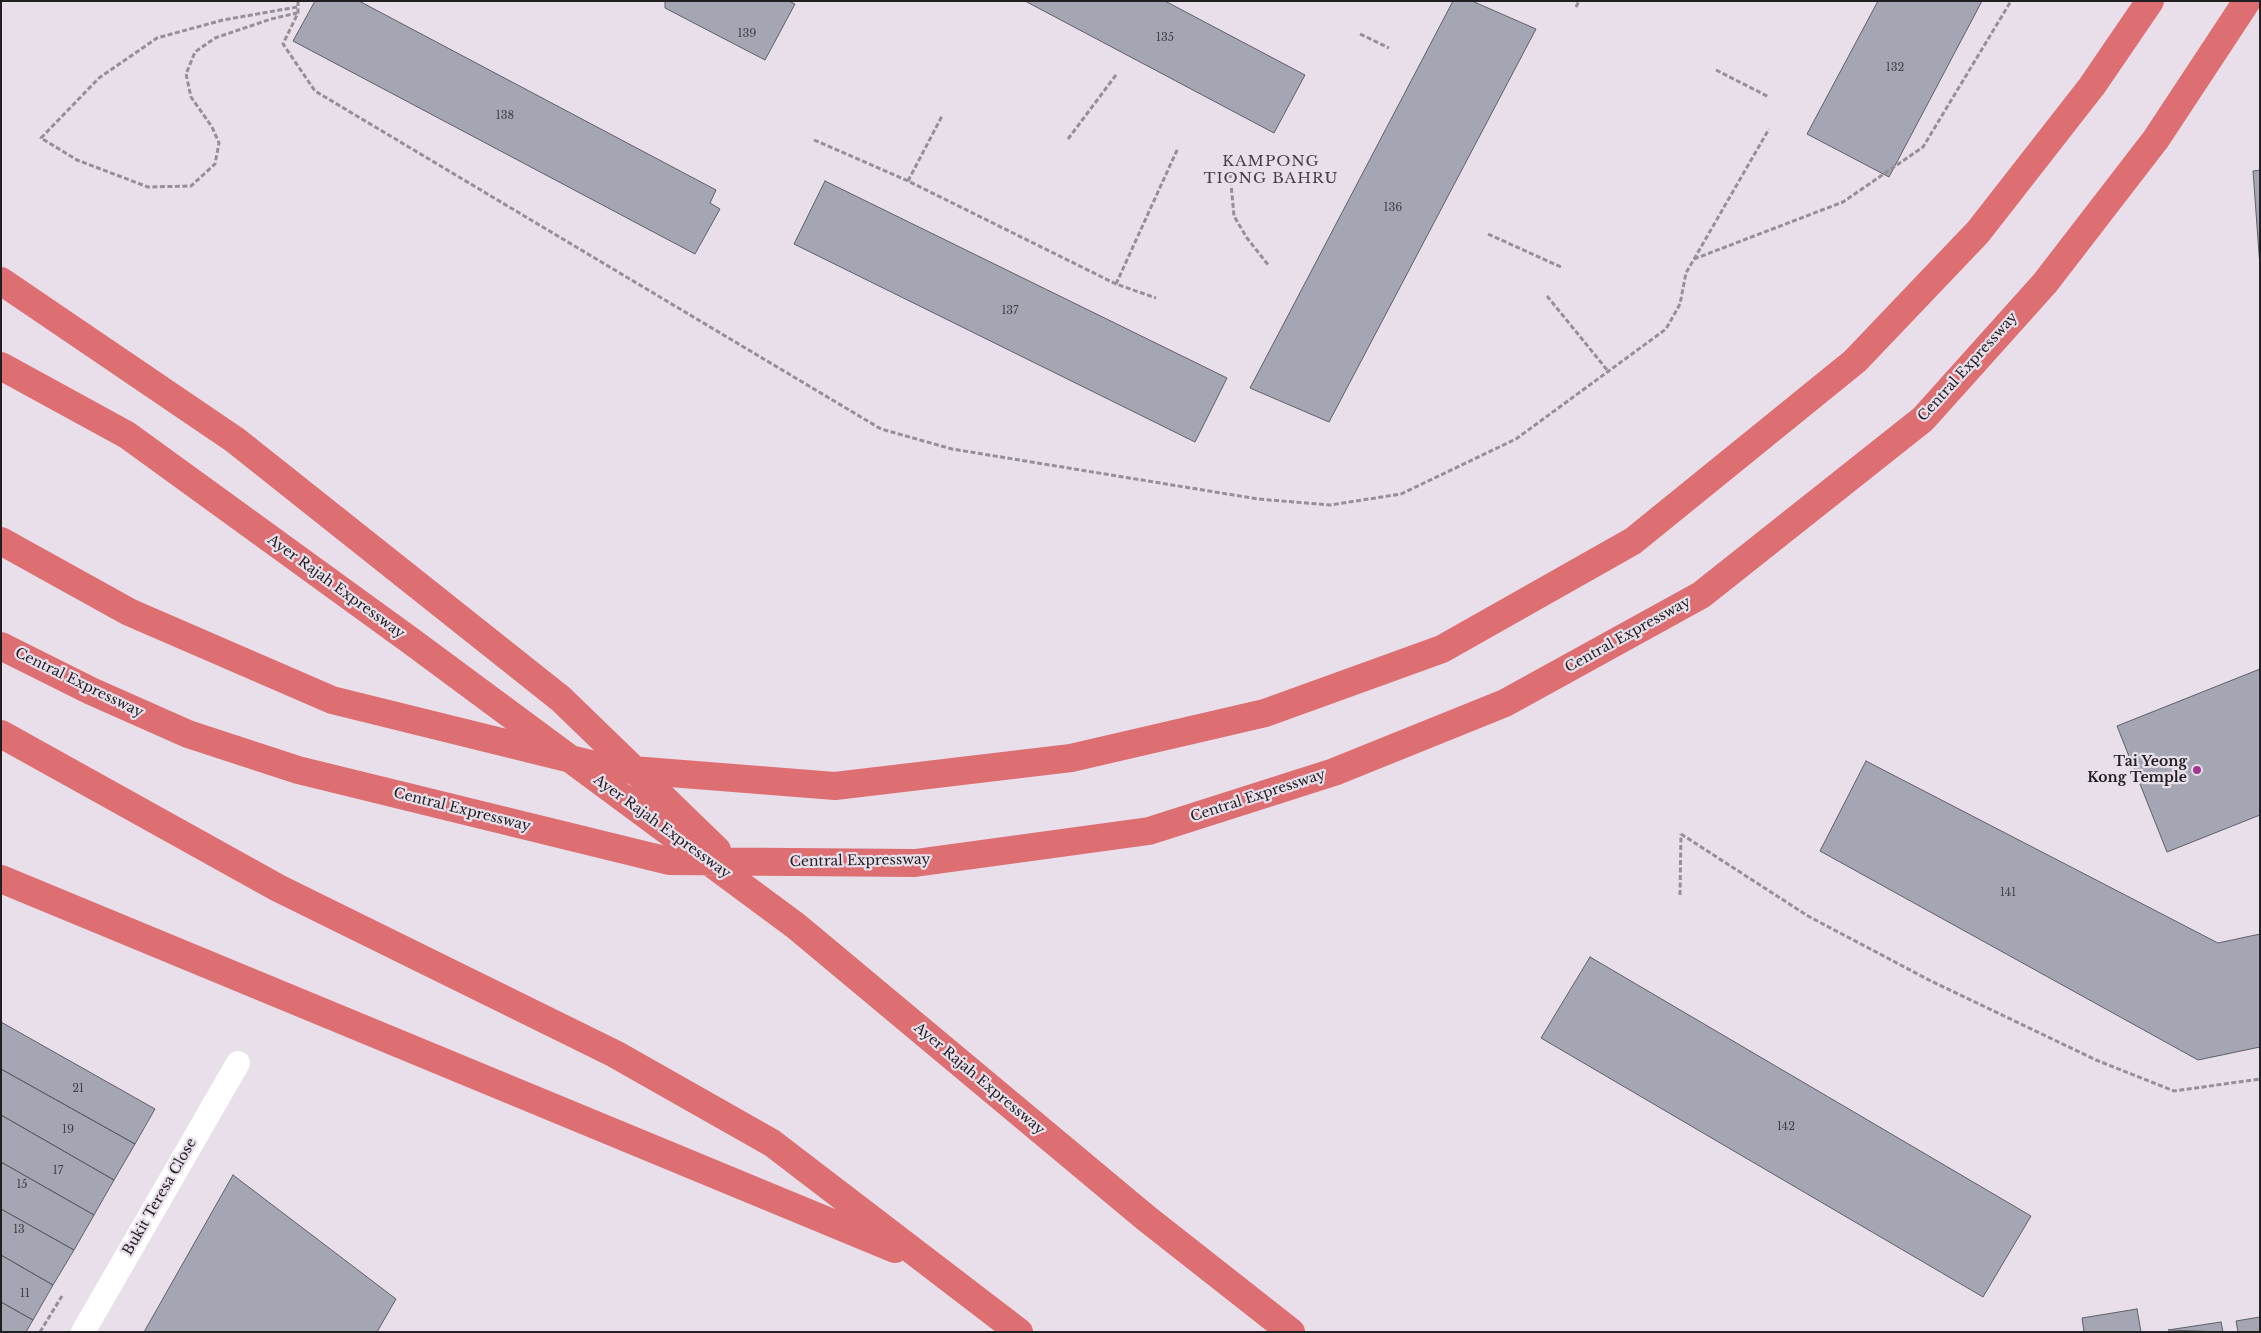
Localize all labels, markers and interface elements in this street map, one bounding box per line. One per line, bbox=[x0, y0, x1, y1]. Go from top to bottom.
house number: 139 bbox=[738, 27, 756, 41]
house number: 135 bbox=[1156, 31, 1174, 45]
house number: 132 bbox=[1886, 61, 1904, 75]
house number: 138 bbox=[496, 109, 514, 123]
district label: KAMPONG TIONG BAHRU bbox=[1202, 153, 1340, 188]
house number: 136 bbox=[1384, 201, 1402, 215]
house number: 137 bbox=[1001, 304, 1019, 318]
street label: Central Expressway bbox=[1915, 309, 2021, 425]
street label: Ayer Rajah Expressway bbox=[264, 532, 408, 642]
street label: Central Expressway bbox=[1562, 594, 1694, 676]
street label: Central Expressway bbox=[12, 645, 146, 721]
place label: Tai Yeong Kong Temple bbox=[2087, 754, 2187, 786]
marker: Tai Yeong Kong Temple bbox=[2191, 764, 2203, 776]
street label: Central Expressway bbox=[1188, 766, 1328, 826]
street label: Ayer Rajah Expressway bbox=[590, 772, 734, 882]
street label: Central Expressway bbox=[392, 785, 532, 835]
street label: Central Expressway bbox=[789, 851, 931, 871]
house number: 141 bbox=[2000, 886, 2016, 900]
street label: Ayer Rajah Expressway bbox=[910, 1019, 1048, 1139]
house number: 21 bbox=[72, 1082, 84, 1096]
house number: 142 bbox=[1777, 1120, 1795, 1134]
house number: 19 bbox=[62, 1123, 74, 1137]
street label: Bukit Teresa Close bbox=[120, 1135, 200, 1259]
house number: 17 bbox=[53, 1164, 63, 1178]
house number: 15 bbox=[16, 1178, 28, 1192]
house number: 13 bbox=[13, 1223, 25, 1237]
house number: 11 bbox=[20, 1287, 30, 1301]

